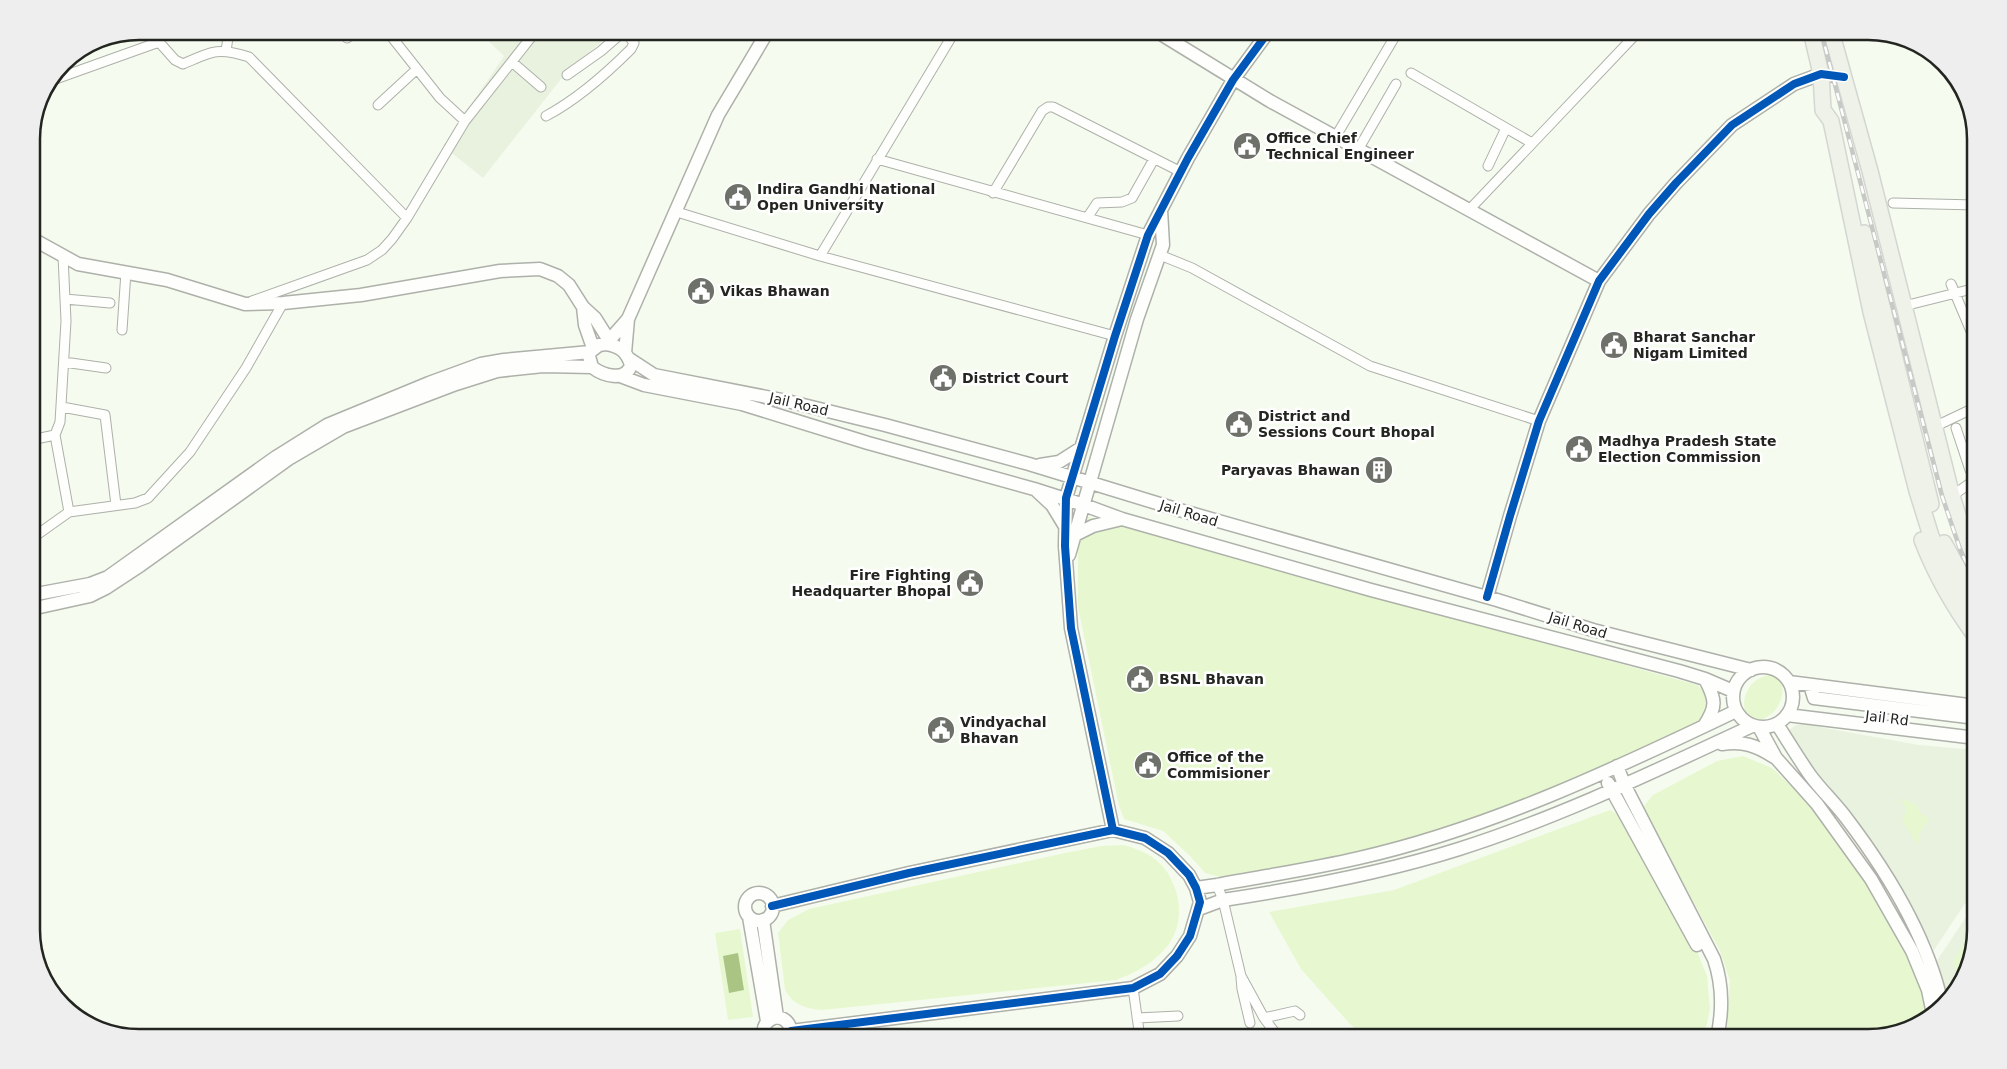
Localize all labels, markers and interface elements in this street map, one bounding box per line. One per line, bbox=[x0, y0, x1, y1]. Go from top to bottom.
place label: Office Chief Technical Engineer bbox=[1266, 130, 1414, 162]
public building icon: Office Chief Technical Engineer bbox=[1232, 131, 1262, 161]
place label: Indira Gandhi National Open University bbox=[757, 181, 935, 213]
public building icon: Indira Gandhi National Open University bbox=[723, 182, 753, 212]
public building icon: Vikas Bhawan bbox=[686, 276, 716, 306]
place label: Vikas Bhawan bbox=[720, 283, 830, 299]
place label: Bharat Sanchar Nigam Limited bbox=[1633, 329, 1755, 361]
public building icon: Bharat Sanchar Nigam Limited bbox=[1599, 330, 1629, 360]
public building icon: District Court bbox=[928, 363, 958, 393]
place label: District Court bbox=[962, 370, 1069, 386]
street label: Jail Road bbox=[767, 389, 830, 419]
place label: District and Sessions Court Bhopal bbox=[1258, 408, 1435, 440]
public building icon: District and Sessions Court Bhopal bbox=[1224, 409, 1254, 439]
place label: Madhya Pradesh State Election Commission bbox=[1598, 433, 1777, 465]
public building icon: Madhya Pradesh State Election Commission bbox=[1564, 434, 1594, 464]
building icon: Paryavas Bhawan bbox=[1364, 455, 1394, 485]
place label: Paryavas Bhawan bbox=[1221, 462, 1360, 478]
street label: Jail Road bbox=[1157, 496, 1220, 529]
place label: Fire Fighting Headquarter Bhopal bbox=[791, 567, 951, 599]
public building icon: Fire Fighting Headquarter Bhopal bbox=[955, 568, 985, 598]
street label: Jail Road bbox=[1546, 608, 1609, 641]
public building icon: BSNL Bhavan bbox=[1125, 664, 1155, 694]
place label: BSNL Bhavan bbox=[1159, 671, 1264, 687]
street label: Jail Rd bbox=[1863, 707, 1910, 729]
place label: Vindyachal Bhavan bbox=[960, 714, 1046, 746]
public building icon: Vindyachal Bhavan bbox=[926, 715, 956, 745]
place label: Office of the Commisioner bbox=[1167, 749, 1270, 781]
public building icon: Office of the Commisioner bbox=[1133, 750, 1163, 780]

